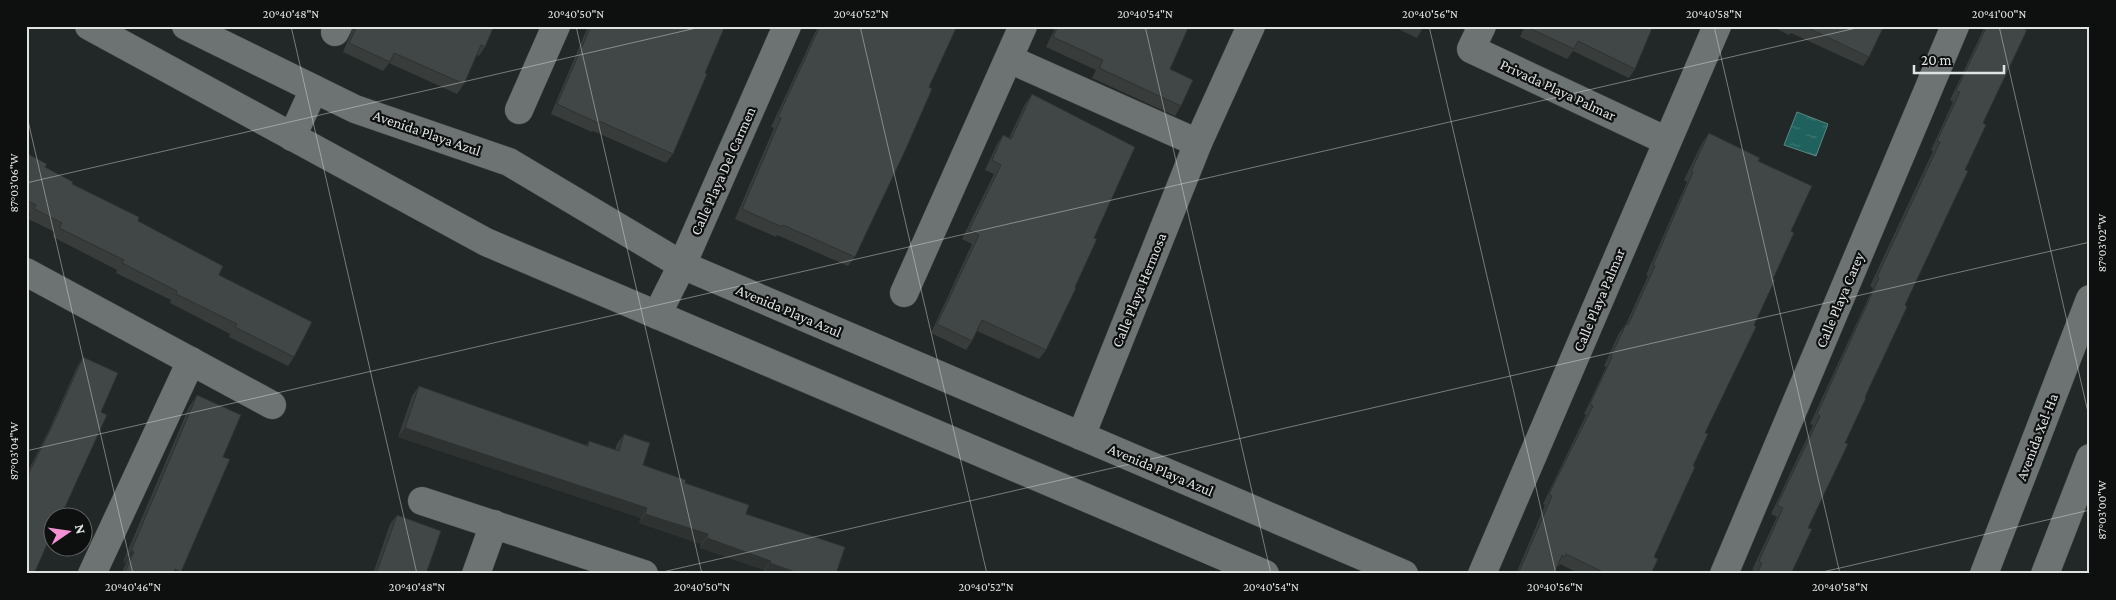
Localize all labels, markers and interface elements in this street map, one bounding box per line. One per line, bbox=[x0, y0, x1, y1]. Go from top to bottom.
text: 20°40'48"N bbox=[263, 7, 319, 21]
text: 20°40'50"N bbox=[548, 7, 604, 21]
text: 20°40'52"N bbox=[833, 7, 889, 21]
text: 20°40'54"N bbox=[1117, 7, 1173, 21]
text: 20°40'56"N bbox=[1402, 7, 1458, 21]
text: 20°40'58"N bbox=[1686, 7, 1742, 21]
text: 20°41'00"N bbox=[1972, 7, 2026, 21]
scale bar bbox=[1914, 42, 2004, 74]
text: 20 m bbox=[1921, 52, 1952, 68]
street label: Privada Playa Palmar bbox=[1497, 56, 1619, 125]
street label: Calle Playa Del Carmen bbox=[687, 104, 759, 238]
street label: Avenida Playa Azul bbox=[371, 107, 483, 160]
text: 87°03'06"W bbox=[7, 154, 21, 212]
text: 87°03'02"W bbox=[2095, 214, 2109, 272]
street label: Calle Playa Hermosa bbox=[1109, 230, 1170, 350]
street label: Calle Playa Palmar bbox=[1570, 245, 1629, 354]
street label: Calle Playa Carey bbox=[1813, 250, 1868, 351]
street label: Avenida Playa Azul bbox=[734, 282, 844, 341]
street label: Avenida Xel-Ha bbox=[2013, 391, 2061, 483]
text: 87°03'04"W bbox=[7, 422, 21, 480]
street label: Avenida Playa Azul bbox=[1106, 441, 1216, 500]
text: 87°03'00"W bbox=[2095, 480, 2109, 540]
north arrow bbox=[42, 508, 92, 558]
text: N bbox=[72, 523, 90, 536]
text: 20°40'46"N bbox=[105, 580, 161, 594]
text: 20°40'48"N bbox=[389, 580, 445, 594]
text: 20°40'50"N bbox=[674, 580, 730, 594]
text: 20°40'52"N bbox=[958, 580, 1014, 594]
text: 20°40'54"N bbox=[1243, 580, 1299, 594]
text: 20°40'56"N bbox=[1527, 580, 1583, 594]
text: 20°40'58"N bbox=[1812, 580, 1868, 594]

